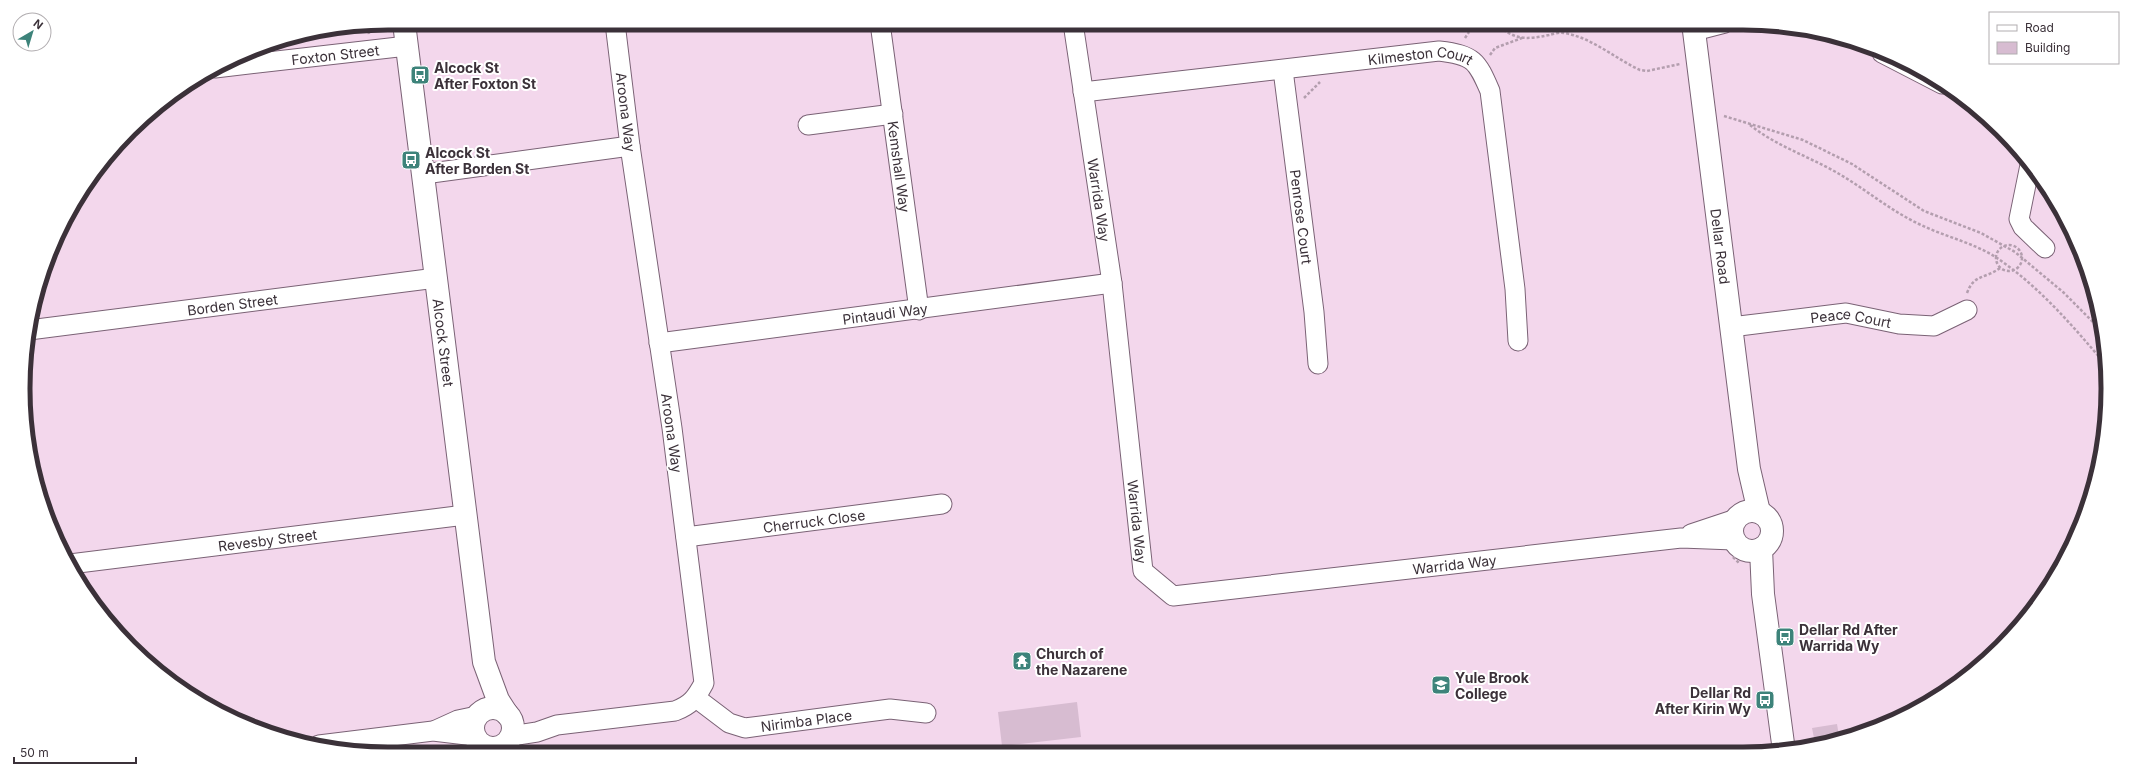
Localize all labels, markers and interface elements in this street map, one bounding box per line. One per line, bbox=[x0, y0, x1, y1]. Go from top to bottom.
north arrow bbox=[12, 12, 52, 52]
legend bbox=[1989, 12, 2119, 64]
text: N bbox=[31, 16, 46, 32]
text: Road bbox=[2025, 20, 2054, 35]
text: Building bbox=[2025, 40, 2070, 55]
street label: Foxton Street bbox=[290, 41, 380, 68]
street label: Kilmeston Court bbox=[1367, 42, 1477, 68]
place label: Alcock St After Foxton St bbox=[434, 59, 536, 92]
bus stop icon: Alcock St After Foxton St bbox=[409, 64, 431, 86]
street label: Aroona Way bbox=[613, 71, 639, 153]
street label: Kemshall Way bbox=[885, 120, 914, 214]
place label: Alcock St After Borden St bbox=[425, 144, 529, 177]
bus stop icon: Alcock St After Borden St bbox=[400, 149, 422, 171]
street label: Warrida Way bbox=[1085, 157, 1114, 243]
street label: Penrose Court bbox=[1287, 168, 1316, 266]
street label: Dellar Road bbox=[1708, 208, 1734, 285]
street label: Borden Street bbox=[186, 290, 279, 318]
street label: Alcock Street bbox=[430, 297, 458, 388]
street label: Pintaudi Way bbox=[841, 299, 929, 327]
street label: Peace Court bbox=[1809, 304, 1893, 331]
street label: Aroona Way bbox=[658, 392, 686, 474]
street label: Warrida Way bbox=[1125, 479, 1151, 565]
street label: Cherruck Close bbox=[762, 505, 866, 536]
street label: Revesby Street bbox=[217, 525, 318, 554]
street label: Warrida Way bbox=[1412, 551, 1498, 577]
place label: Dellar Rd After Warrida Wy bbox=[1799, 621, 1898, 654]
bus stop icon: Dellar Rd After Warrida Wy bbox=[1774, 626, 1796, 648]
place label: Church of the Nazarene bbox=[1036, 645, 1127, 678]
temple icon: Church of the Nazarene bbox=[1011, 650, 1033, 672]
place label: Yule Brook College bbox=[1455, 669, 1530, 702]
school or university icon: Yule Brook College bbox=[1430, 674, 1452, 696]
place label: Dellar Rd After Kirin Wy bbox=[1655, 684, 1752, 717]
bus stop icon: Dellar Rd After Kirin Wy bbox=[1754, 689, 1776, 711]
street label: Nirimba Place bbox=[760, 706, 853, 734]
scale bar bbox=[14, 739, 136, 765]
text: 50 m bbox=[20, 745, 49, 760]

